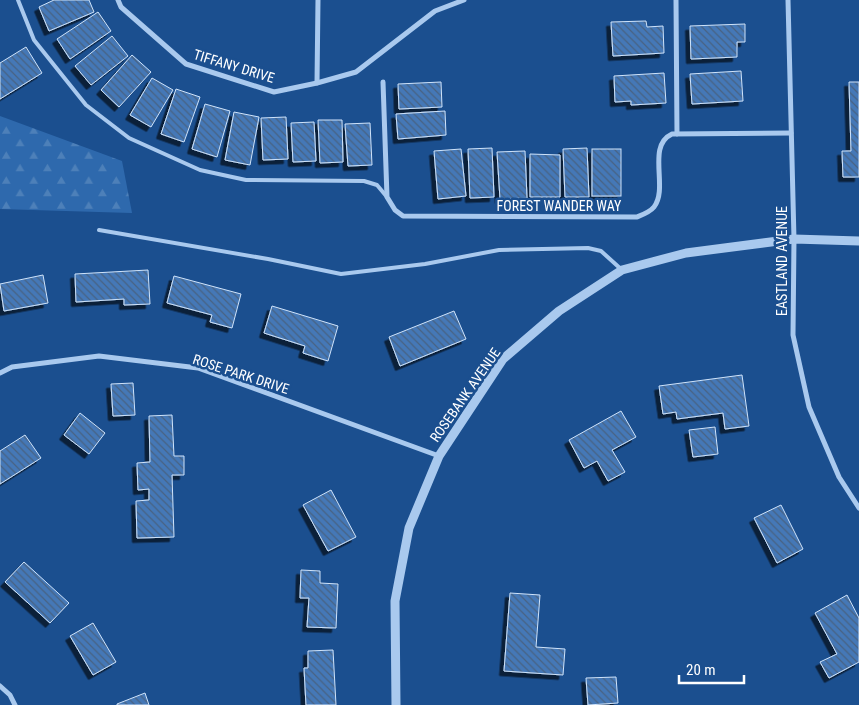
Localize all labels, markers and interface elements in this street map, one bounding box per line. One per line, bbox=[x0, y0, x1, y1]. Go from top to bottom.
street label: TIFFANY DRIVE bbox=[192, 46, 277, 86]
street label: FOREST WANDER WAY bbox=[497, 198, 622, 214]
street label: EASTLAND AVENUE bbox=[774, 206, 790, 316]
street label: ROSEBANK AVENUE bbox=[427, 345, 503, 445]
street label: ROSE PARK DRIVE bbox=[191, 351, 291, 397]
scale bar bbox=[679, 652, 744, 684]
text: 20 m bbox=[686, 661, 716, 679]

